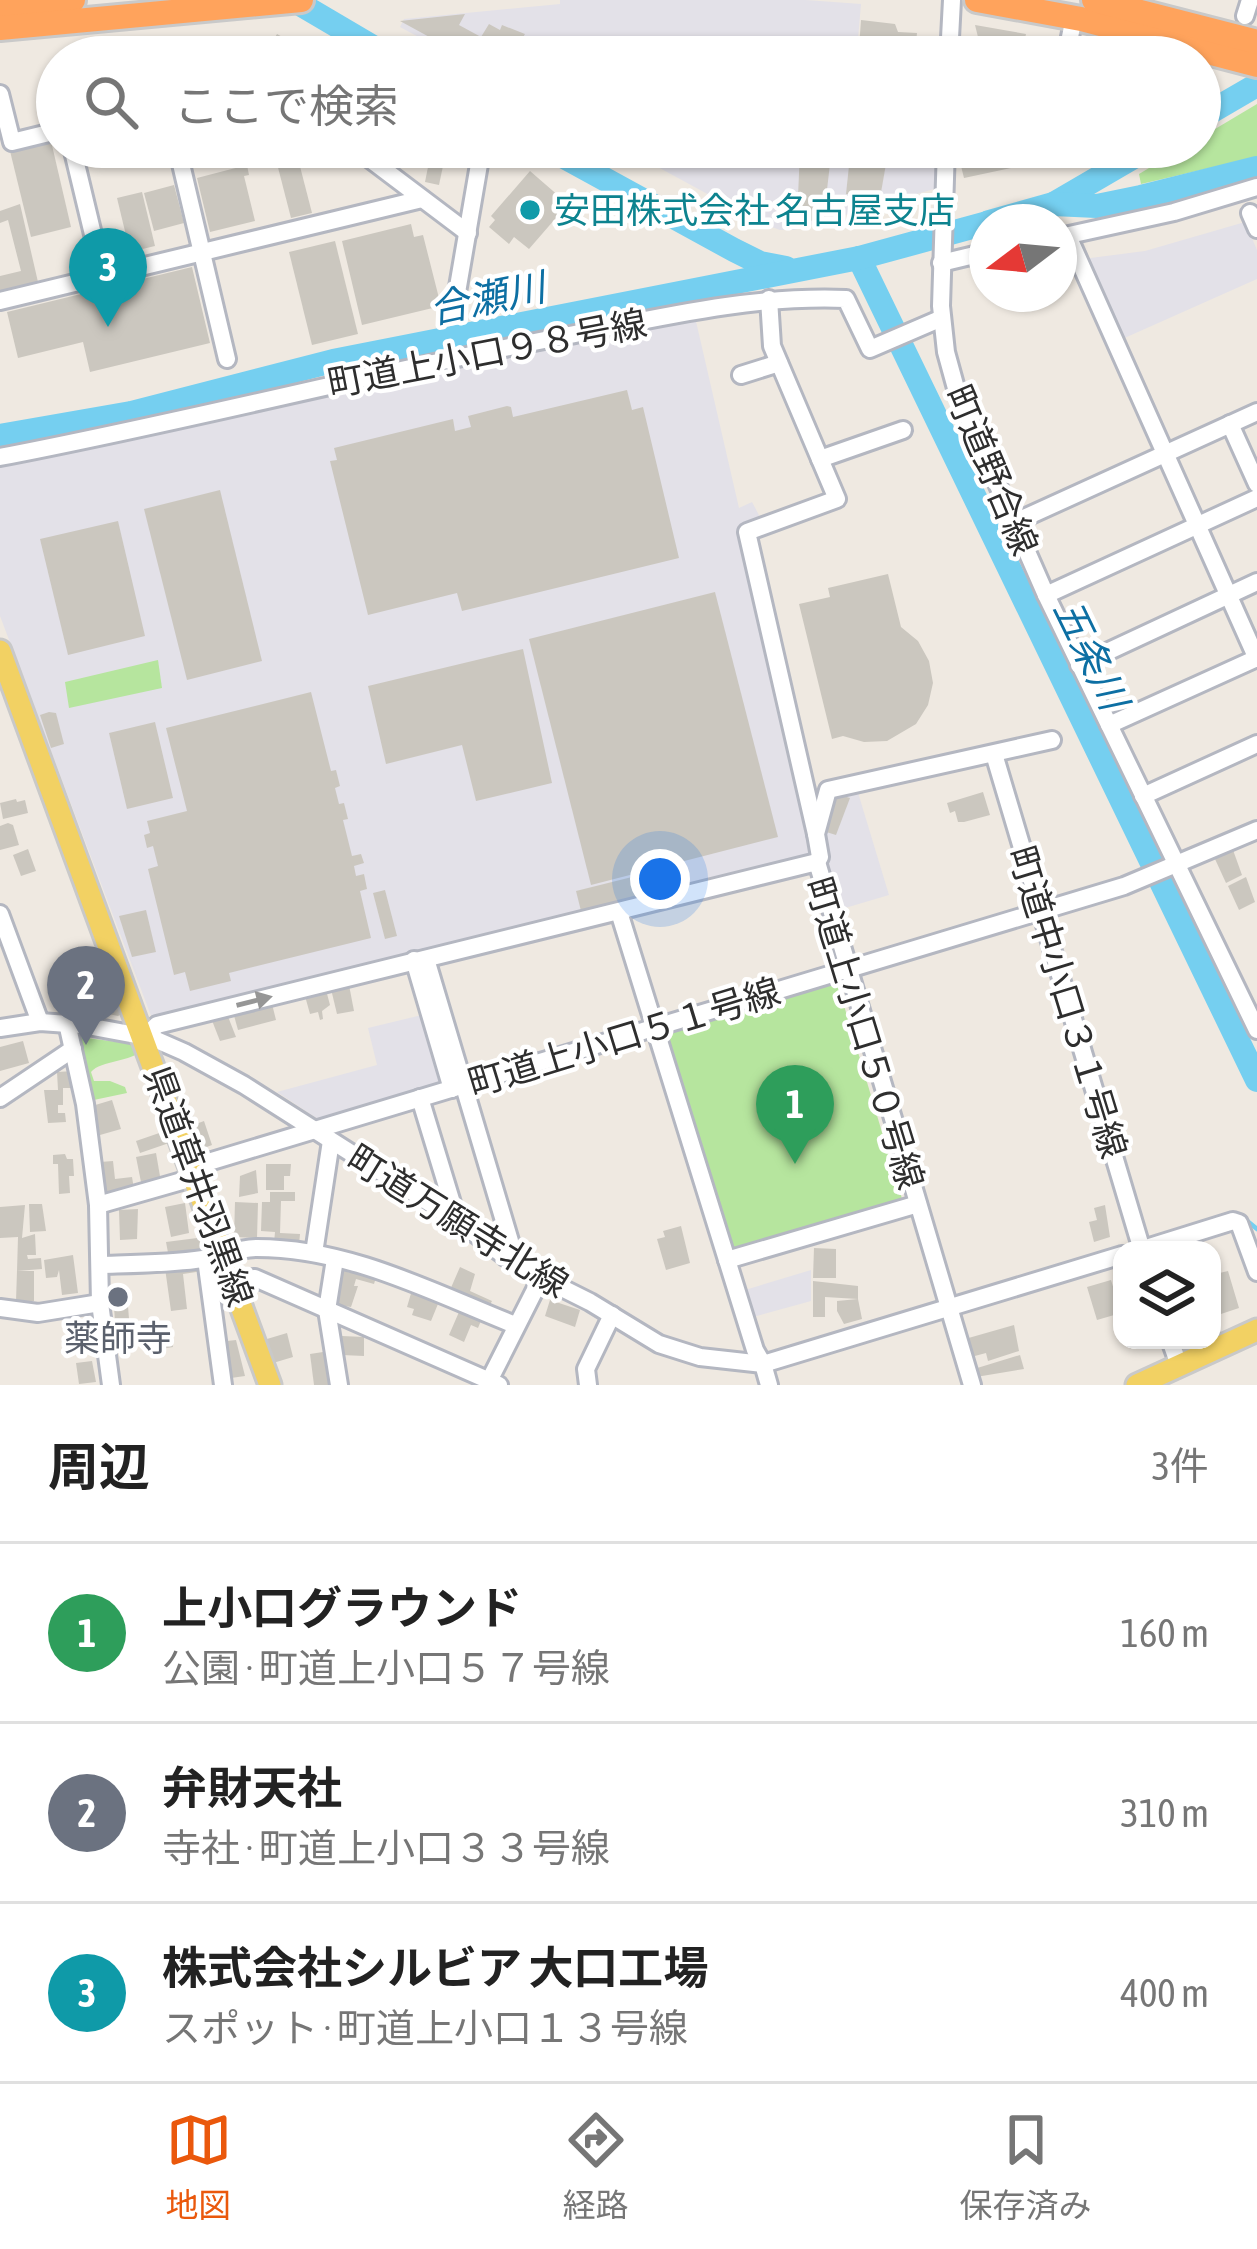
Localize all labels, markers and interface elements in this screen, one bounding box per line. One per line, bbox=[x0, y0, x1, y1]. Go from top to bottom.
search box bbox=[36, 36, 1221, 168]
icon: search bbox=[78, 69, 144, 135]
text: ここで検索 bbox=[174, 80, 399, 132]
place label: 安田株式会社 名古屋支店 bbox=[554, 189, 955, 231]
marker: 安田株式会社 名古屋支店 bbox=[517, 197, 543, 223]
north arrow bbox=[969, 204, 1077, 312]
pin: 3 bbox=[69, 228, 147, 327]
water label: 合瀬川 bbox=[425, 263, 553, 332]
street label: 町道上小口９８号線 bbox=[324, 301, 650, 405]
street label: 町道野合線 bbox=[938, 379, 1046, 561]
water label: 五条川 bbox=[1046, 592, 1138, 720]
street label: 町道中小口３１号線 bbox=[1001, 841, 1135, 1163]
your location bbox=[630, 849, 690, 909]
street label: 町道上小口５０号線 bbox=[798, 872, 932, 1194]
pin: 2 bbox=[47, 946, 125, 1045]
street label: 町道上小口５１号線 bbox=[463, 970, 785, 1104]
one-way arrow bbox=[236, 991, 273, 1010]
street label: 県道草井羽黒線 bbox=[136, 1060, 262, 1312]
pin: 1 bbox=[756, 1065, 834, 1164]
street label: 町道万願寺北線 bbox=[340, 1136, 576, 1306]
map controls bbox=[1113, 1241, 1221, 1349]
button: layers bbox=[1113, 1241, 1221, 1349]
marker: 薬師寺 bbox=[105, 1284, 131, 1310]
place label: 薬師寺 bbox=[64, 1317, 172, 1359]
text: 周辺 bbox=[48, 1437, 150, 1496]
text: 3件 bbox=[1152, 1444, 1209, 1488]
text: 上小口グラウンド bbox=[162, 1582, 522, 1634]
text: 1 bbox=[78, 1611, 96, 1655]
text: 160 m bbox=[1121, 1611, 1209, 1655]
text: 公園 · 町道上小口５７号線 bbox=[162, 1646, 610, 1690]
text: 弁財天社 bbox=[162, 1762, 342, 1814]
text: 2 bbox=[78, 1791, 96, 1835]
text: 310 m bbox=[1121, 1791, 1209, 1835]
text: 寺社 · 町道上小口３３号線 bbox=[162, 1826, 610, 1870]
text: 株式会社シルビア 大口工場 bbox=[162, 1942, 708, 1994]
text: 3 bbox=[78, 1971, 96, 2015]
text: 400 m bbox=[1121, 1971, 1209, 2015]
text: スポット · 町道上小口１３号線 bbox=[162, 2006, 688, 2050]
tab: 地図 bbox=[166, 2107, 232, 2227]
tab: 経路 bbox=[563, 2107, 629, 2227]
tab: 保存済み bbox=[960, 2107, 1092, 2227]

